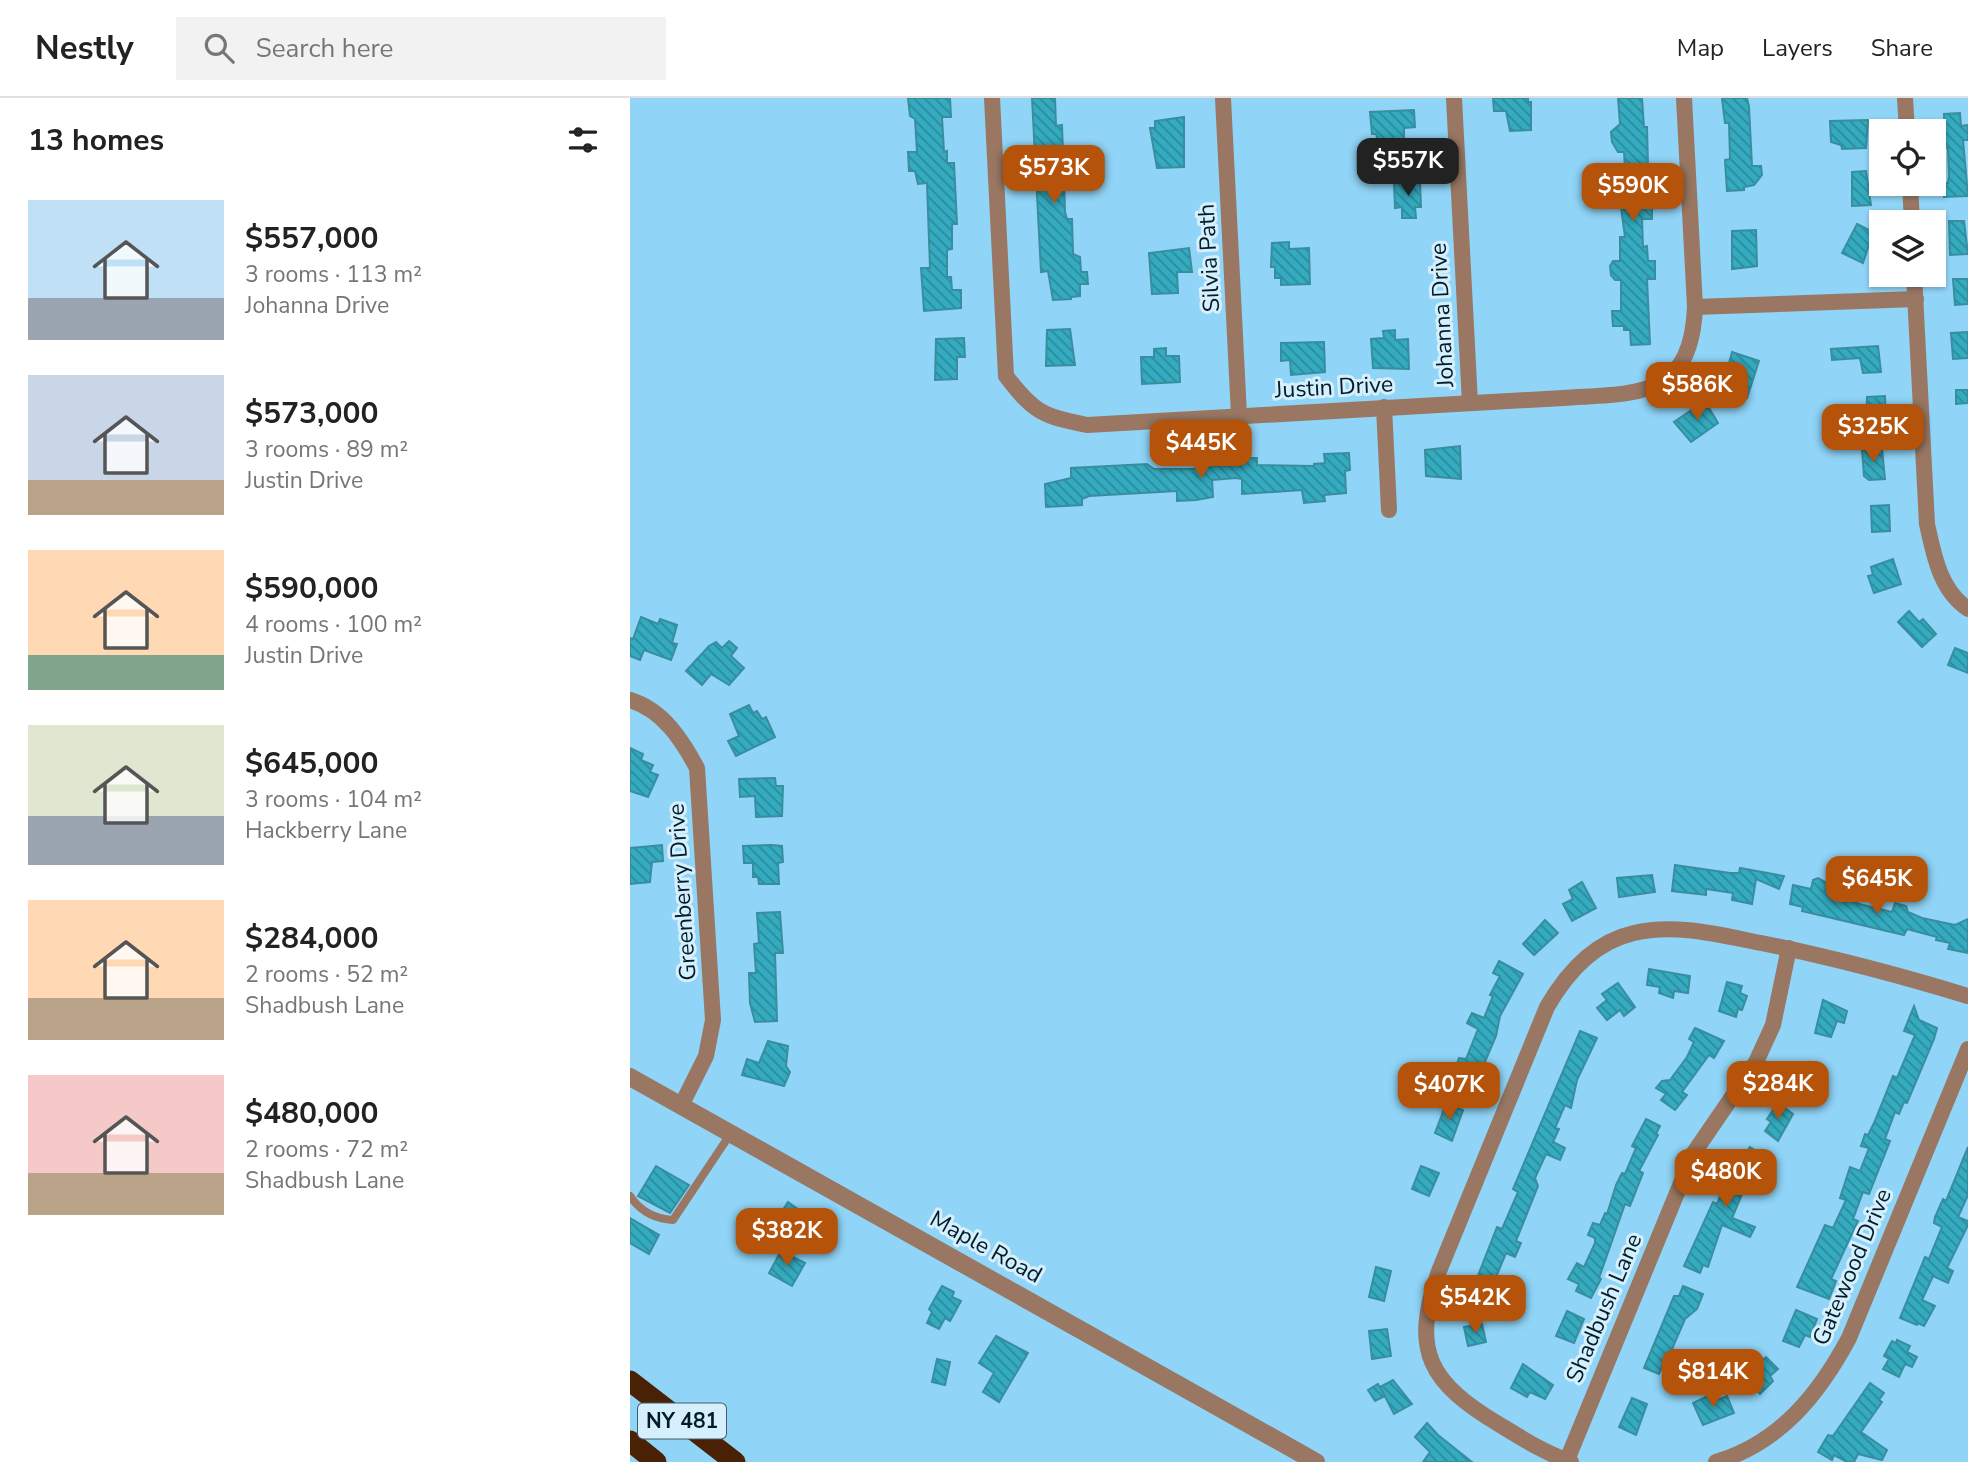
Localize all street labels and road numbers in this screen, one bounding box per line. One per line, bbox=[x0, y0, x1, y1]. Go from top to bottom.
street label: Silvia Path bbox=[1191, 203, 1227, 313]
street label: Johanna Drive bbox=[1423, 242, 1461, 389]
street label: Justin Drive bbox=[1273, 368, 1394, 406]
street label: Greenberry Drive bbox=[660, 802, 704, 982]
street label: Gatewood Drive bbox=[1805, 1184, 1899, 1350]
street label: Maple Road bbox=[924, 1203, 1048, 1291]
street label: Shadbush Lane bbox=[1559, 1229, 1649, 1387]
road number: NY 481 bbox=[638, 1404, 726, 1438]

